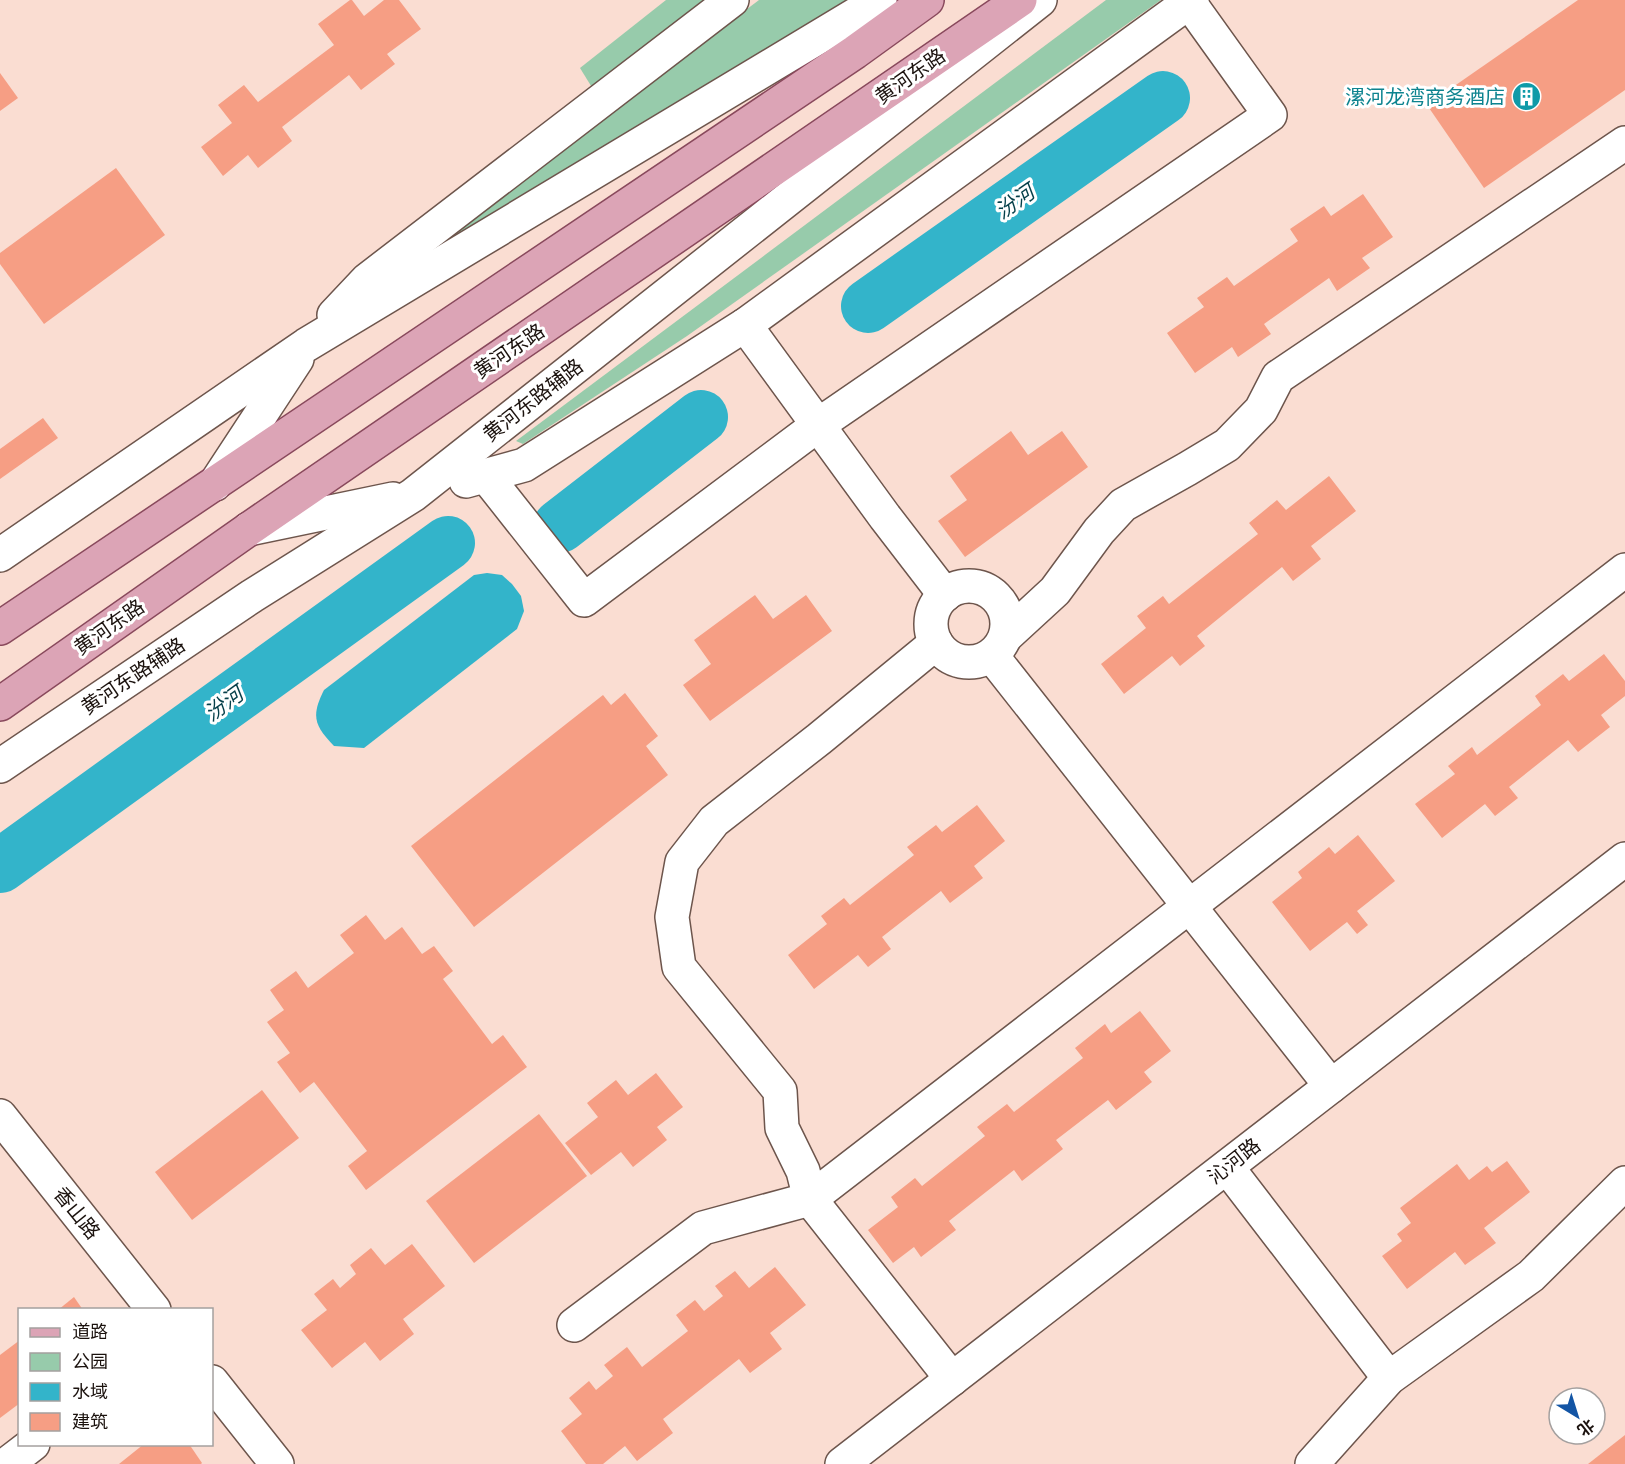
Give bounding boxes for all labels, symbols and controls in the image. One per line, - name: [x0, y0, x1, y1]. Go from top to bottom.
- street label: 黄河东路: [870, 43, 950, 109]
- building icon: 漯河龙湾商务酒店: [1510, 81, 1542, 113]
- place label: 漯河龙湾商务酒店: [1345, 85, 1505, 109]
- water label: 汾河: [990, 177, 1043, 225]
- street label: 黄河东路: [469, 319, 549, 383]
- street label: 黄河东路辅路: [478, 354, 588, 446]
- street label: 黄河东路: [69, 594, 149, 660]
- street label: 黄河东路辅路: [77, 632, 189, 720]
- water label: 汾河: [199, 679, 252, 727]
- street label: 沁河路: [1203, 1133, 1265, 1189]
- street label: 香山路: [49, 1182, 105, 1244]
- legend: [18, 1308, 213, 1446]
- text: 道路: [72, 1321, 108, 1343]
- text: 公园: [72, 1351, 108, 1373]
- text: 水域: [72, 1381, 108, 1403]
- north arrow: [1547, 1386, 1607, 1446]
- text: 建筑: [72, 1411, 108, 1433]
- text: 北: [1574, 1415, 1598, 1440]

